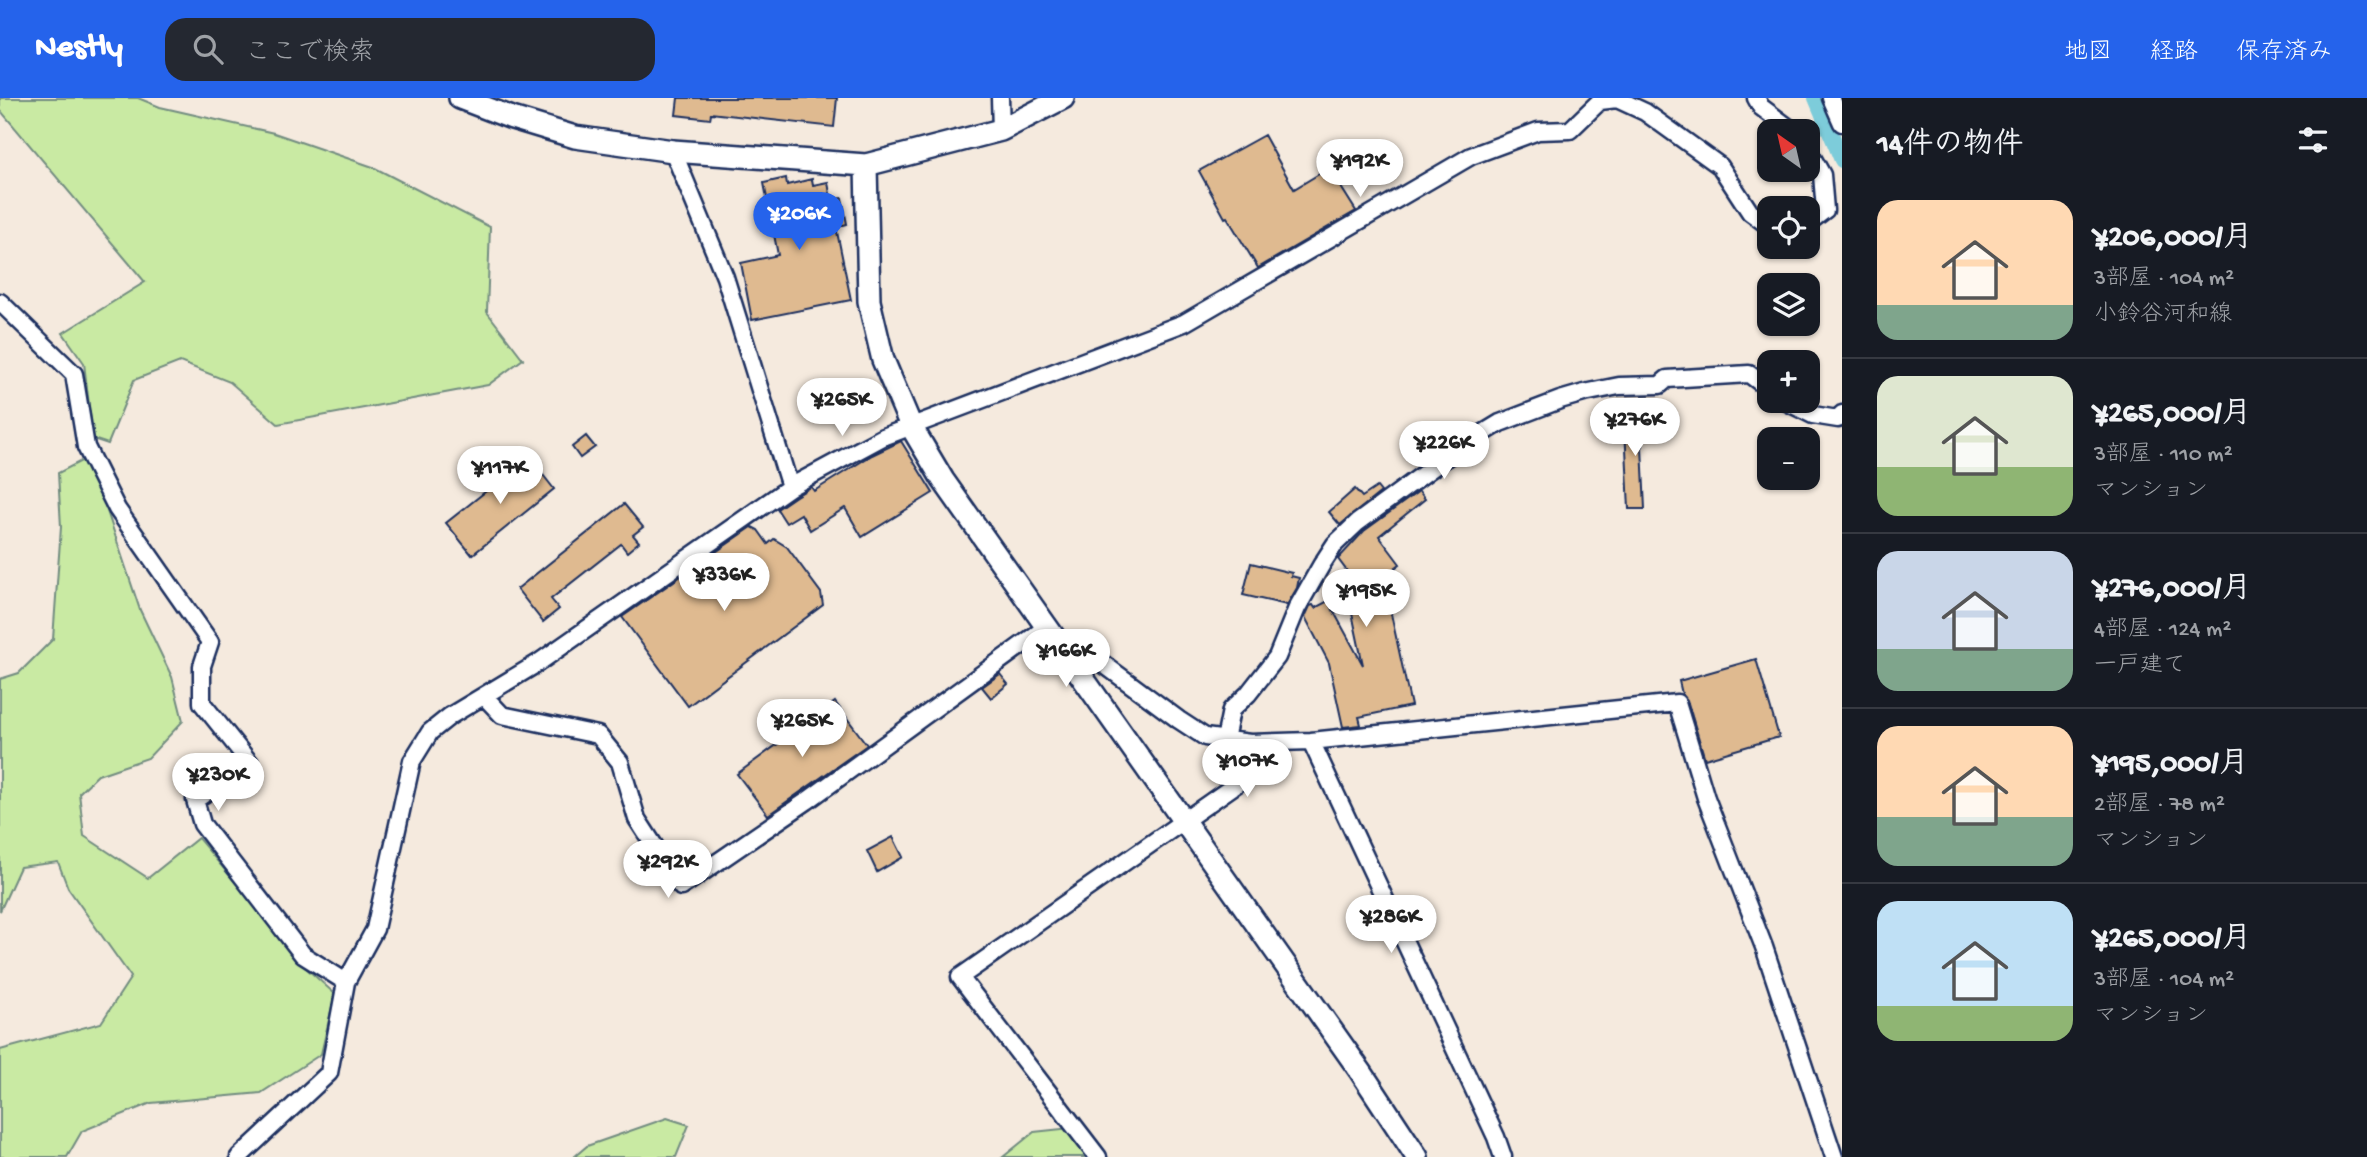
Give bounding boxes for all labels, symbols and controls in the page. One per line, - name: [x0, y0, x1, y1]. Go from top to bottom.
- search box: [165, 18, 655, 81]
- text: Nestly: [35, 30, 123, 68]
- icon: search: [189, 30, 227, 68]
- text: ここで検索: [245, 39, 375, 70]
- text: 地図: [2064, 39, 2112, 68]
- text: 経路: [2150, 39, 2198, 68]
- text: 保存済み: [2236, 39, 2332, 68]
- north arrow: [1757, 119, 1820, 182]
- map controls: [1757, 119, 1820, 490]
- icon: filters: [2294, 121, 2332, 159]
- text: 14件の物件: [1877, 129, 2023, 164]
- pin: ¥192K: [1311, 140, 1409, 199]
- text: ¥192K: [1332, 148, 1388, 175]
- pin: ¥206K: [750, 192, 848, 252]
- button: locate: [1757, 196, 1820, 259]
- text: ¥206K: [769, 201, 829, 228]
- text: ¥206,000/月: [2094, 222, 2253, 257]
- icon: home: [1933, 228, 2017, 312]
- text: 3部屋 · 104 m²: [2094, 266, 2234, 293]
- button: layers: [1757, 273, 1820, 336]
- text: 小鈴谷河和線: [2094, 302, 2232, 329]
- button: +: [1757, 350, 1820, 413]
- pin: ¥265K: [793, 378, 891, 438]
- text: ¥265K: [813, 387, 871, 414]
- pin: ¥276K: [1586, 398, 1684, 458]
- text: ¥265,000/月: [2094, 398, 2251, 433]
- icon: home: [1933, 404, 2017, 488]
- text: ¥276K: [1606, 407, 1664, 434]
- pin: ¥226K: [1395, 422, 1493, 481]
- button: −: [1757, 427, 1820, 490]
- text: ¥226K: [1415, 430, 1473, 457]
- text: 3部屋 · 110 m²: [2094, 442, 2233, 469]
- pin: ¥117K: [451, 446, 549, 506]
- text: ¥117K: [473, 455, 527, 482]
- text: マンション: [2094, 478, 2208, 505]
- pin: ¥336K: [675, 554, 773, 613]
- text: ¥336K: [695, 562, 753, 589]
- pin: ¥195K: [1317, 570, 1415, 629]
- text: ¥276,000/月: [2094, 573, 2251, 608]
- text: ¥195K: [1338, 578, 1394, 605]
- icon: home: [1933, 579, 2017, 663]
- text: 4部屋 · 124 m²: [2094, 617, 2231, 644]
- pin: ¥166K: [1017, 630, 1115, 689]
- text: ¥166K: [1038, 638, 1094, 665]
- text: 一戸建て: [2094, 653, 2186, 680]
- pin: ¥265K: [753, 700, 851, 759]
- text: ¥265K: [773, 708, 831, 735]
- pin: ¥107K: [1198, 740, 1296, 799]
- text: ¥107K: [1218, 748, 1276, 775]
- text: ¥195,000/月: [2094, 748, 2249, 783]
- pin: ¥230K: [169, 754, 267, 813]
- icon: home: [1933, 754, 2017, 838]
- text: ¥230K: [188, 762, 248, 789]
- text: 2部屋 · 78 m²: [2094, 792, 2225, 819]
- text: マンション: [2094, 828, 2208, 855]
- pin: ¥292K: [619, 840, 717, 900]
- text: ¥292K: [639, 849, 697, 876]
- pin: ¥286K: [1342, 896, 1440, 955]
- text: ¥286K: [1362, 904, 1420, 931]
- text: ¥265,000/月: [2094, 923, 2251, 958]
- icon: home: [1933, 929, 2017, 1013]
- text: 3部屋 · 104 m²: [2094, 967, 2234, 994]
- text: マンション: [2094, 1003, 2208, 1030]

